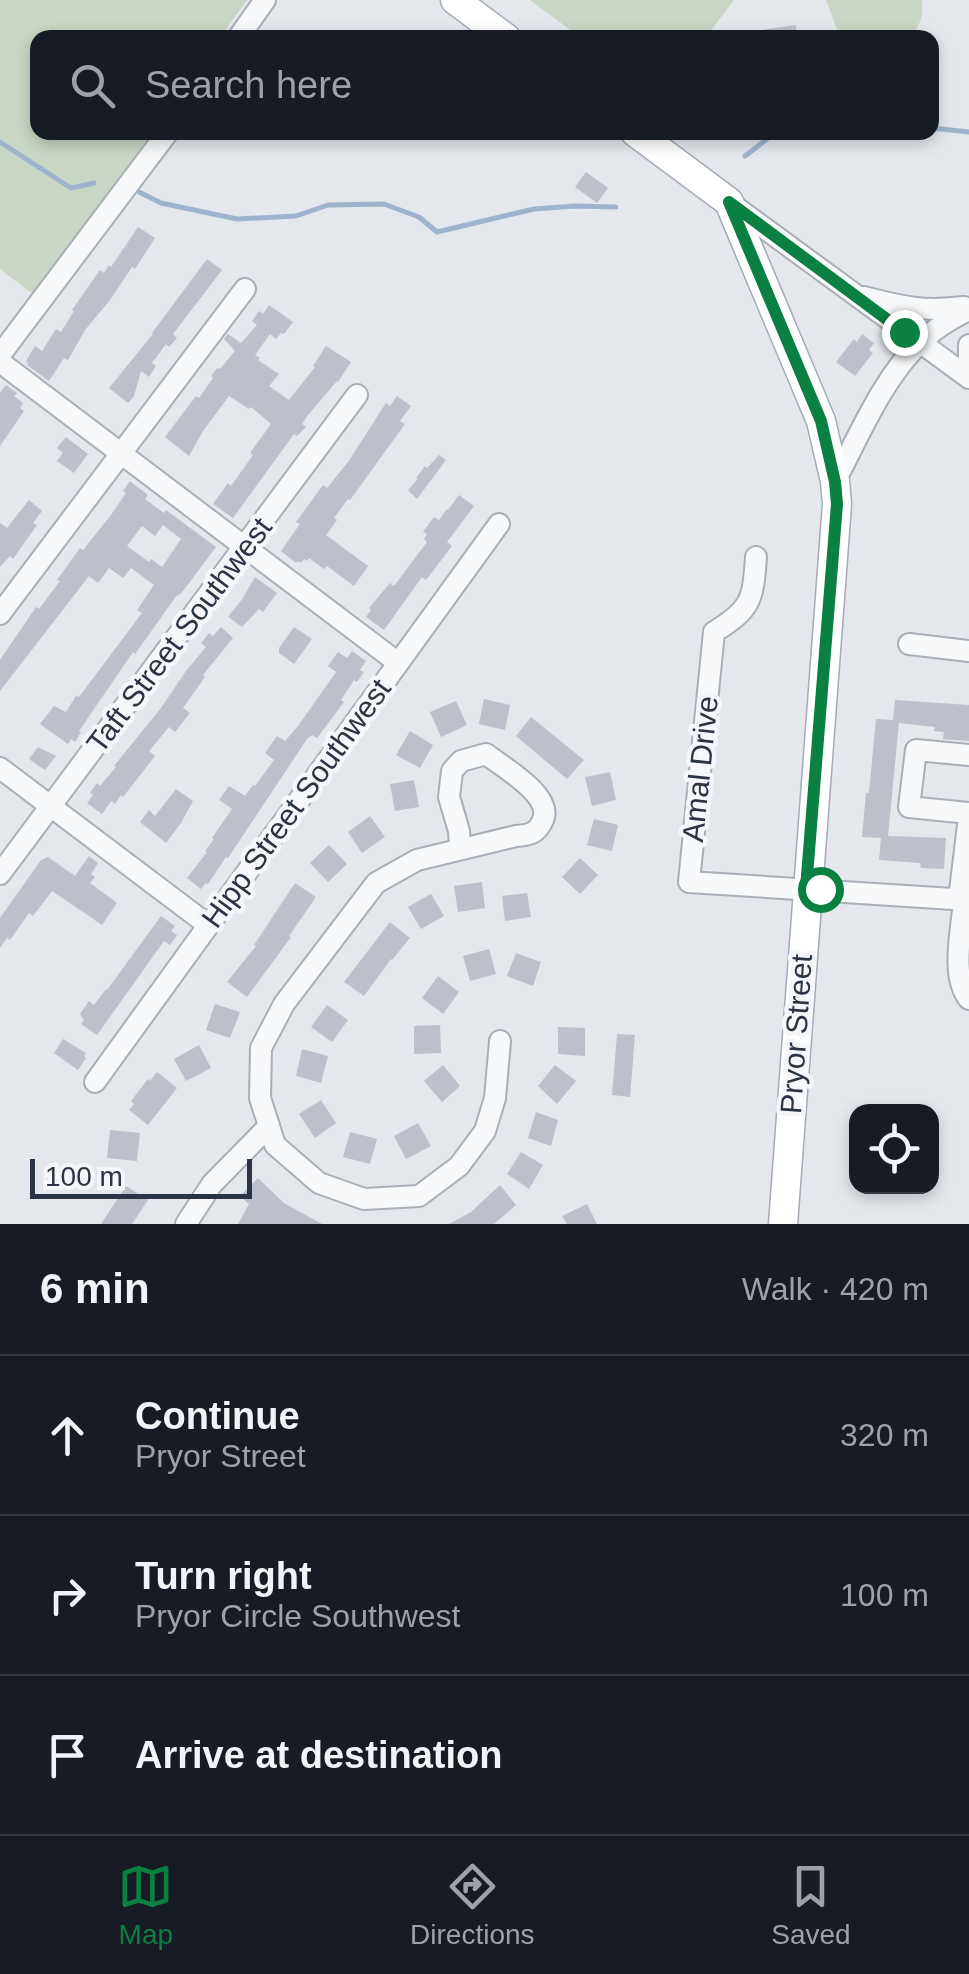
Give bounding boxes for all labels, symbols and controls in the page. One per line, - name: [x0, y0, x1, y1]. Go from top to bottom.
- search box: [30, 30, 939, 140]
- icon: search: [65, 58, 120, 113]
- text: Search here: [145, 64, 352, 106]
- route end: [882, 310, 928, 356]
- street label: Taft Street Southwest: [80, 511, 278, 759]
- street label: Hipp Street Southwest: [195, 672, 397, 933]
- street label: Amal Drive: [676, 694, 724, 844]
- route start: [798, 867, 844, 913]
- street label: Pryor Street: [774, 952, 818, 1115]
- map controls: [849, 1104, 939, 1194]
- button: locate: [849, 1104, 939, 1194]
- scale bar: [30, 1154, 252, 1198]
- text: 100 m: [45, 1161, 123, 1192]
- text: 6 min: [40, 1265, 150, 1312]
- text: Walk · 420 m: [742, 1271, 929, 1307]
- text: Continue: [135, 1395, 300, 1437]
- icon: ahead: [40, 1408, 95, 1463]
- text: 320 m: [840, 1417, 929, 1453]
- text: Pryor Street: [135, 1438, 306, 1474]
- text: Turn right: [135, 1555, 312, 1597]
- icon: right: [40, 1568, 95, 1623]
- text: 100 m: [840, 1577, 929, 1613]
- text: Pryor Circle Southwest: [135, 1598, 460, 1634]
- icon: arrive: [40, 1728, 95, 1783]
- text: Arrive at destination: [135, 1734, 502, 1776]
- tab: Map: [118, 1859, 173, 1951]
- tab: Directions: [410, 1859, 535, 1951]
- tab: Saved: [771, 1859, 851, 1951]

